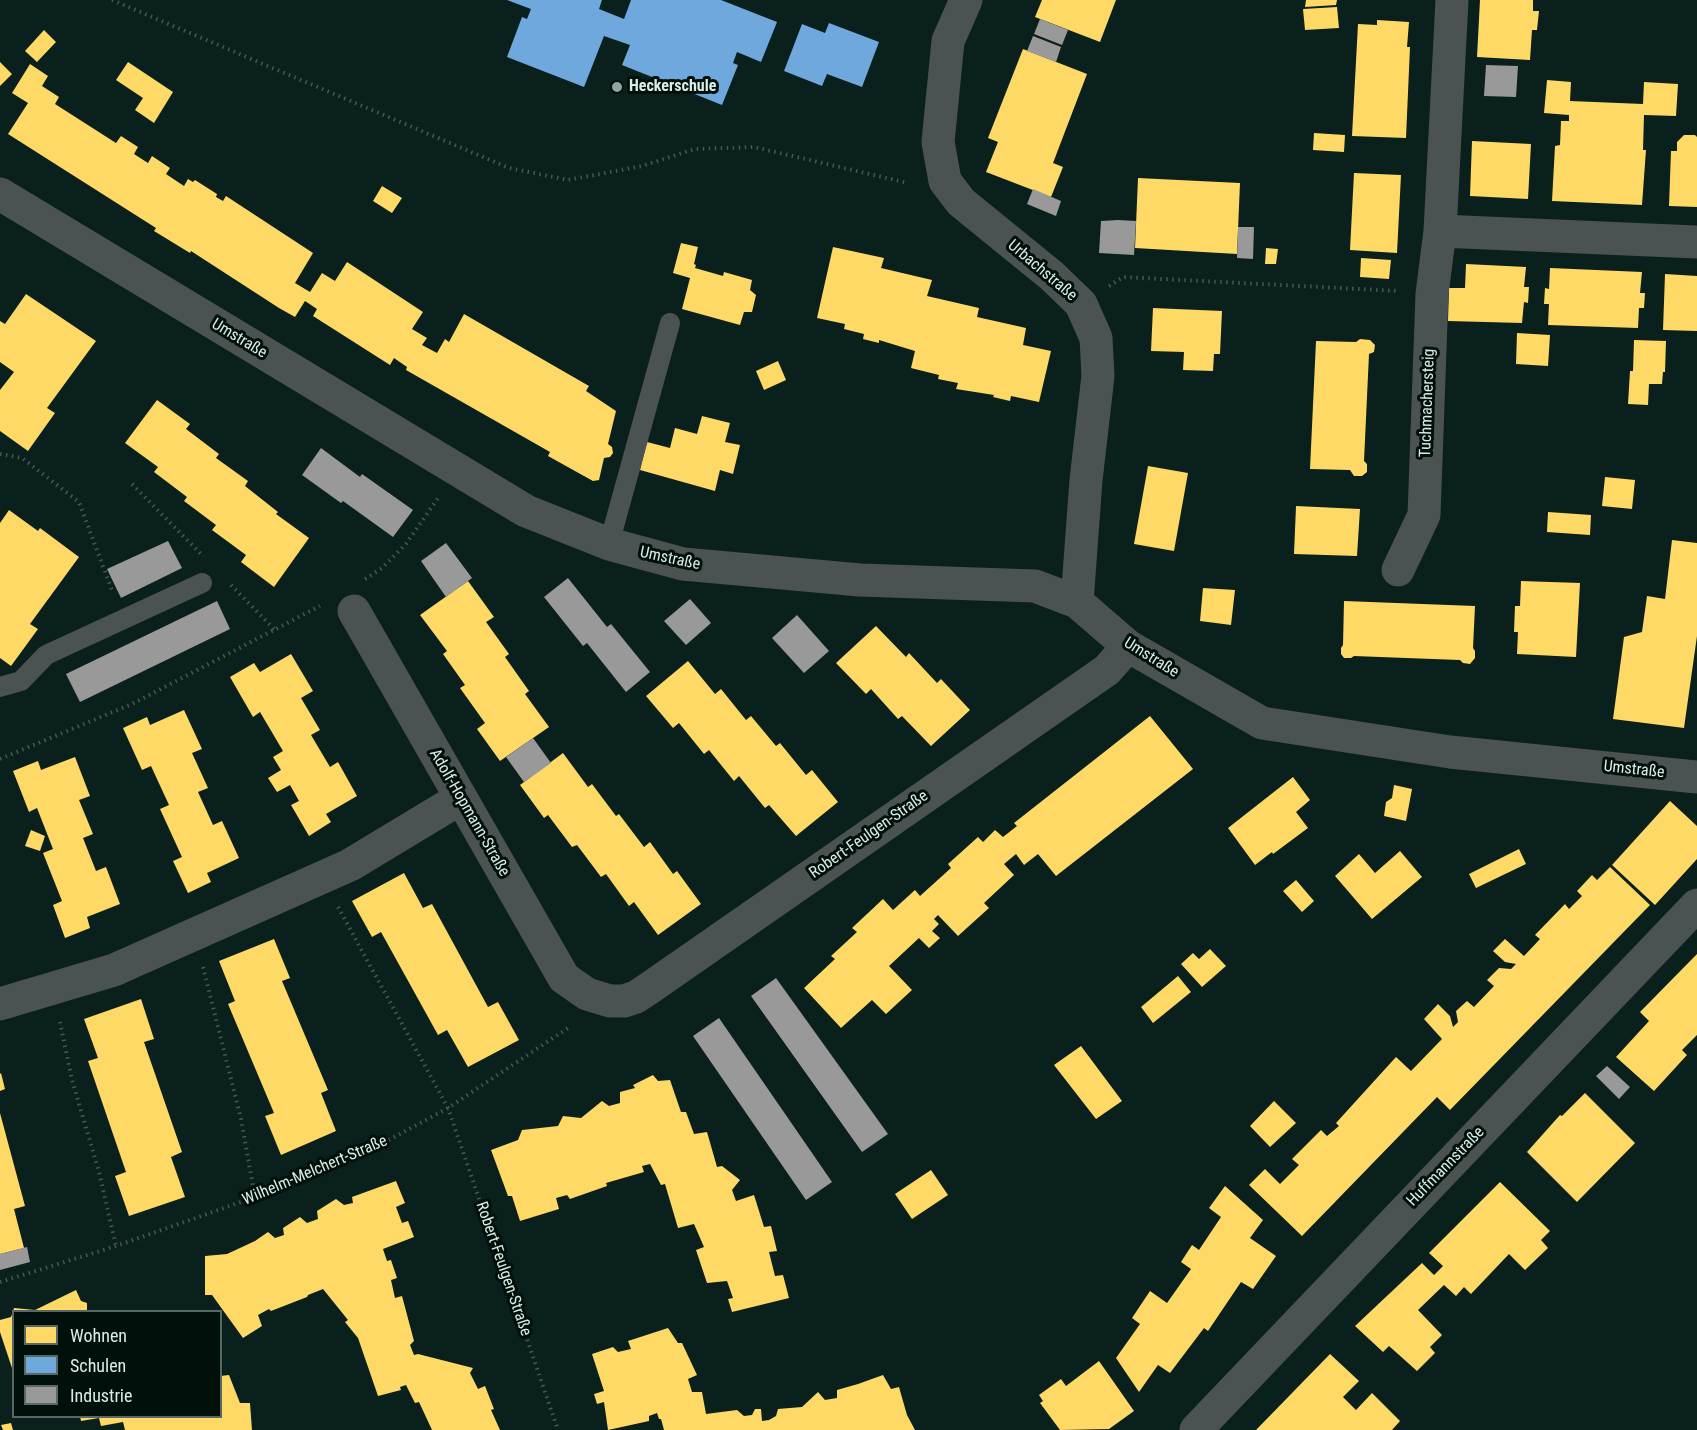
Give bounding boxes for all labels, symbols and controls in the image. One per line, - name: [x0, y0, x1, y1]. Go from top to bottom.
- place label: Heckerschule: [629, 77, 716, 97]
- marker: Heckerschule: [610, 80, 624, 94]
- street label: Urbachstraße: [1003, 236, 1081, 306]
- street label: Umstraße: [208, 315, 270, 363]
- street label: Tuchmachersteig: [1417, 348, 1439, 458]
- street label: Umstraße: [638, 543, 702, 575]
- street label: Umstraße: [1120, 634, 1182, 682]
- street label: Adolf-Hopmann-Straße: [425, 746, 513, 880]
- street label: Umstraße: [1603, 757, 1665, 783]
- street label: Robert-Feulgen-Straße: [806, 787, 932, 883]
- street label: Huffmannstraße: [1403, 1123, 1489, 1211]
- street label: Wilhelm-Melchert-Straße: [240, 1132, 390, 1210]
- street label: Robert-Feulgen-Straße: [471, 1199, 535, 1339]
- legend: [12, 1310, 222, 1418]
- text: Wohnen: [70, 1325, 127, 1346]
- text: Schulen: [70, 1355, 126, 1376]
- text: Industrie: [70, 1385, 132, 1406]

